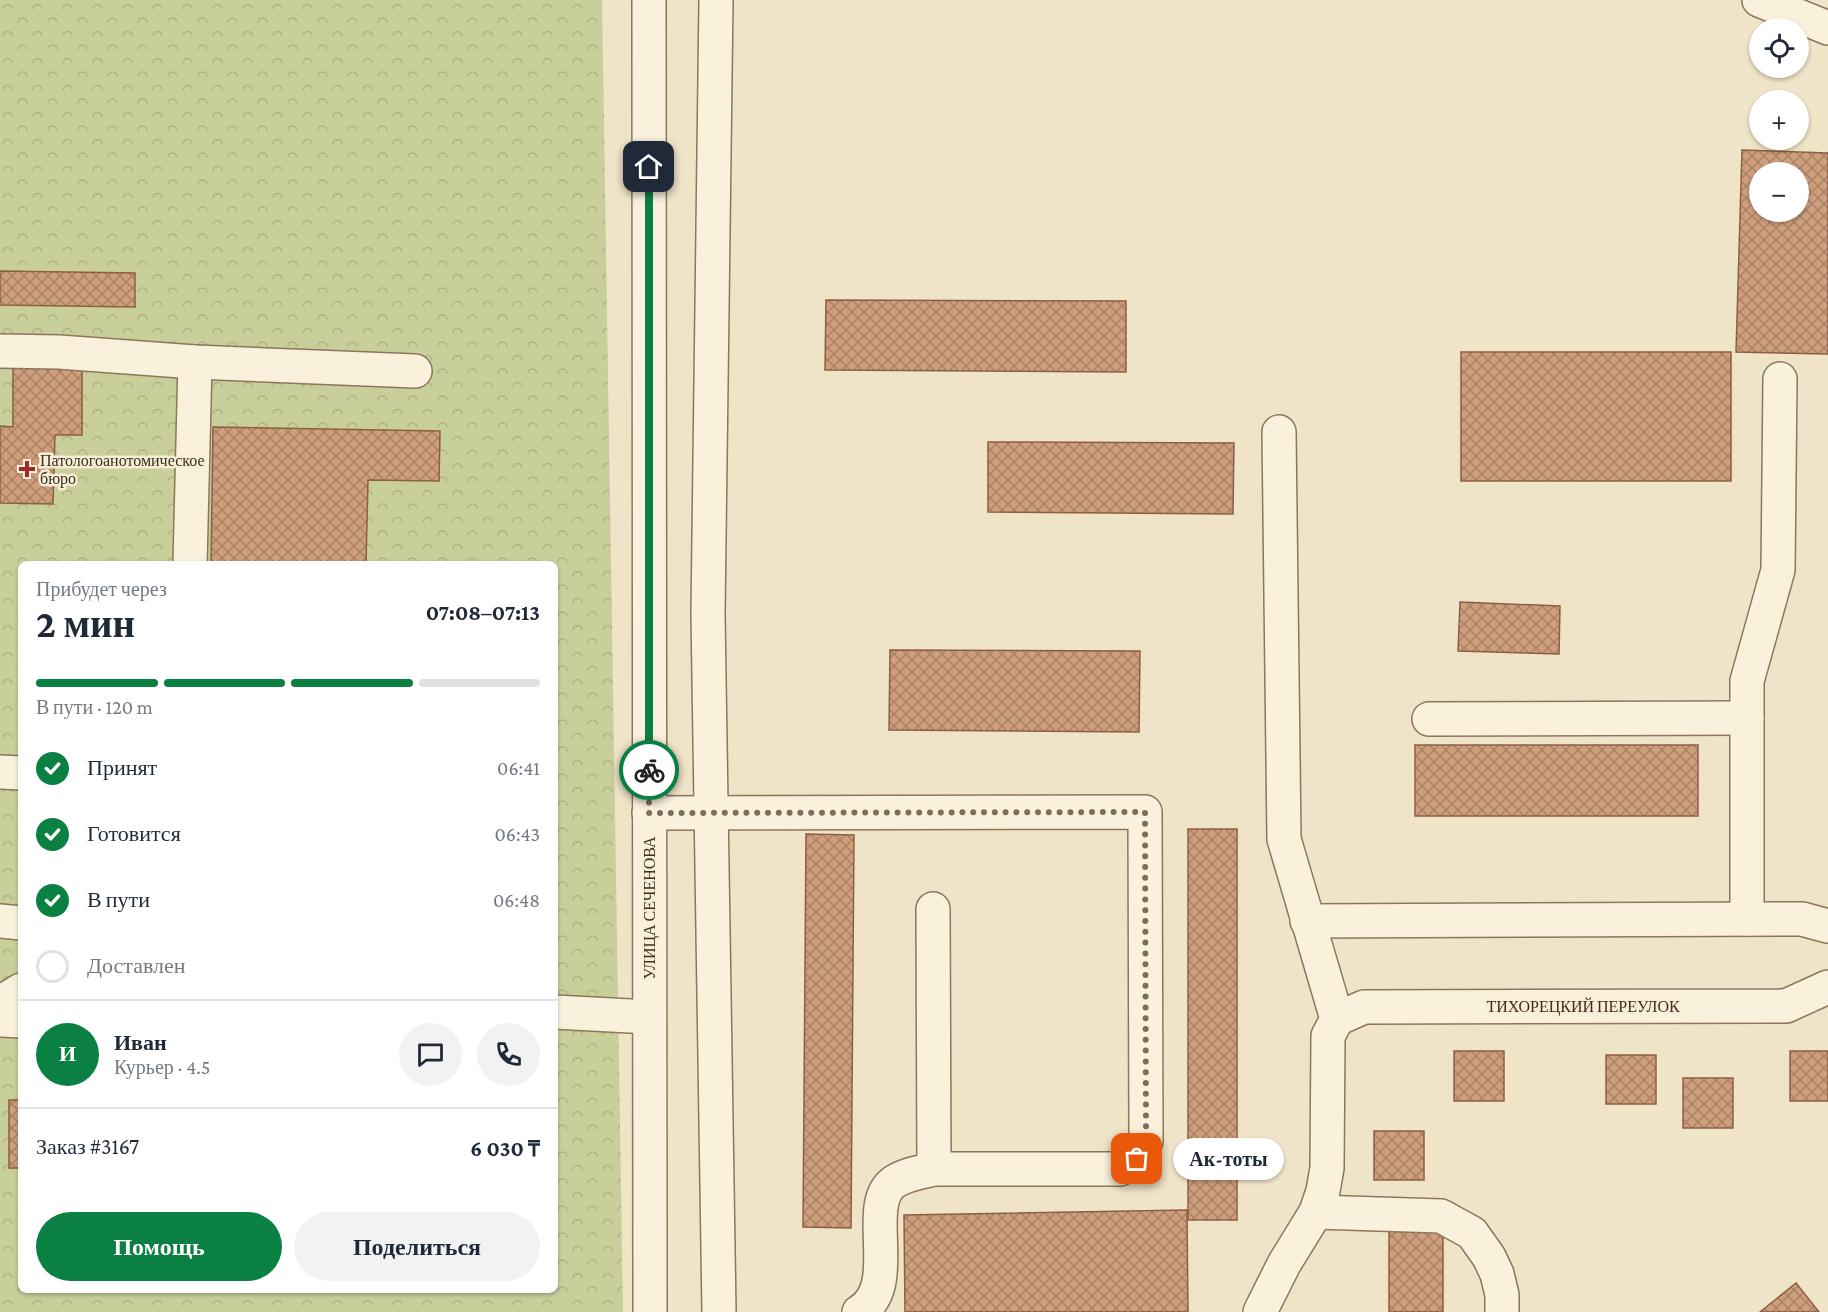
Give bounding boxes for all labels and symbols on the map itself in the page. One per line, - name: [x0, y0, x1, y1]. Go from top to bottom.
- pin: [623, 141, 674, 192]
- place label: Патологоанотомическое бюро: [40, 452, 204, 488]
- marker: Патологоанотомическое бюро: [18, 460, 36, 478]
- courier: [619, 740, 679, 800]
- street label: УЛИЦА СЕЧЕНОВА: [641, 836, 659, 979]
- street label: ТИХОРЕЦКИЙ ПЕРЕУЛОК: [1486, 997, 1680, 1016]
- pin: [1111, 1133, 1162, 1184]
- callout: Ак-тоты: [1173, 1138, 1284, 1180]

